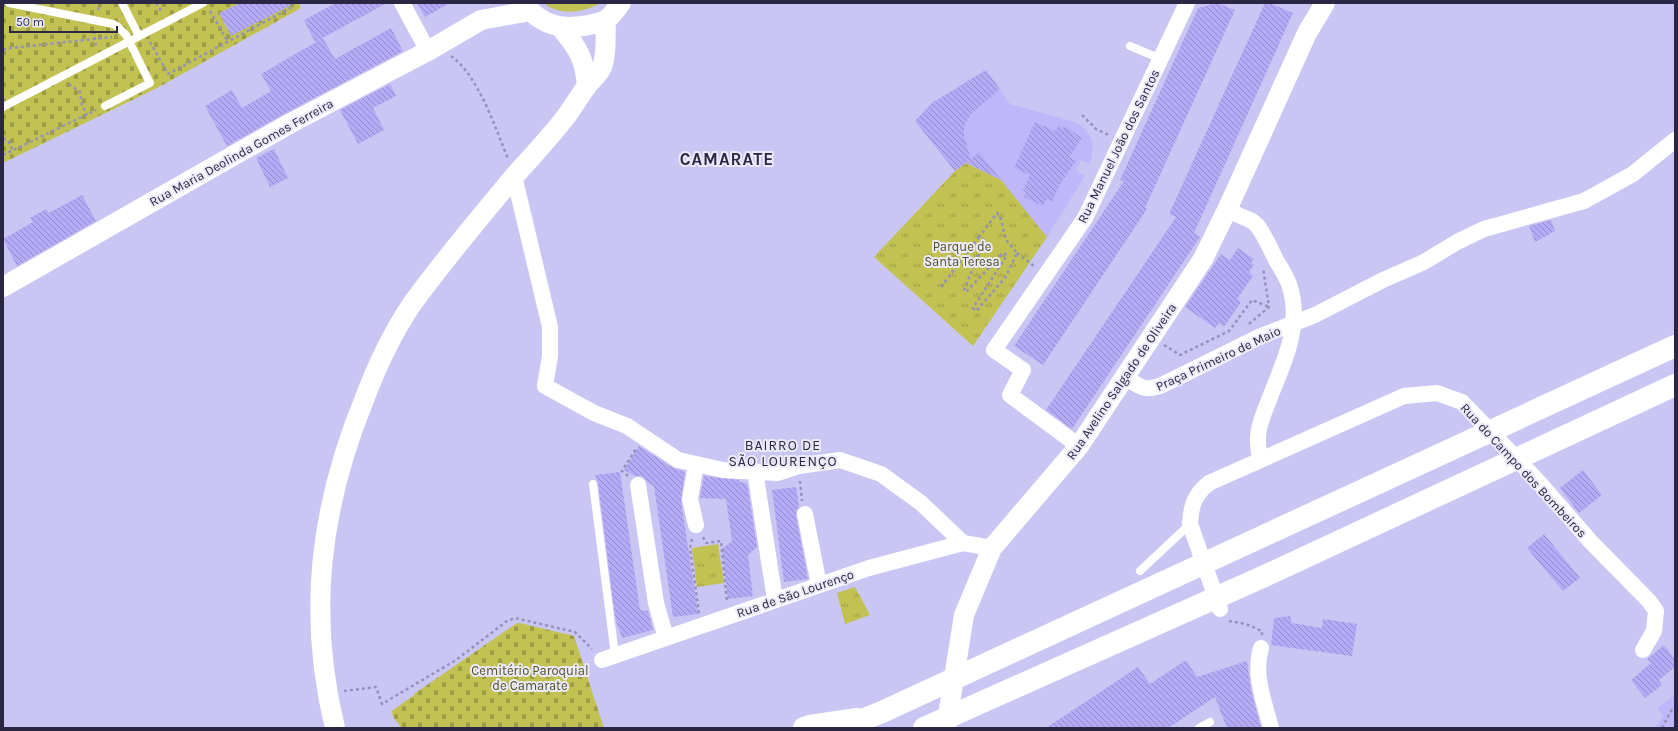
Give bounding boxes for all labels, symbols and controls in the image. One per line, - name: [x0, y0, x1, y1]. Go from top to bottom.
- scale bar: [10, 8, 117, 34]
- text: 50 m: [16, 15, 44, 29]
- street label: Rua Manuel João dos Santos: [1075, 67, 1162, 226]
- street label: Rua Maria Deolinda Gomes Ferreira: [147, 95, 336, 209]
- district label: CAMARATE: [680, 149, 774, 169]
- park label: Parque de Santa Teresa: [924, 239, 1000, 269]
- street label: Rua Avelino Salgado de Oliveira: [1063, 300, 1179, 462]
- street label: Praça Primeiro de Maio: [1153, 323, 1283, 394]
- street label: Rua do Campo dos Bombeiros: [1457, 400, 1590, 541]
- district label: BAIRRO DE SÃO LOURENÇO: [728, 437, 838, 470]
- street label: Rua de São Lourenço: [735, 566, 856, 621]
- park label: Cemitério Paroquial de Camarate: [471, 663, 589, 693]

